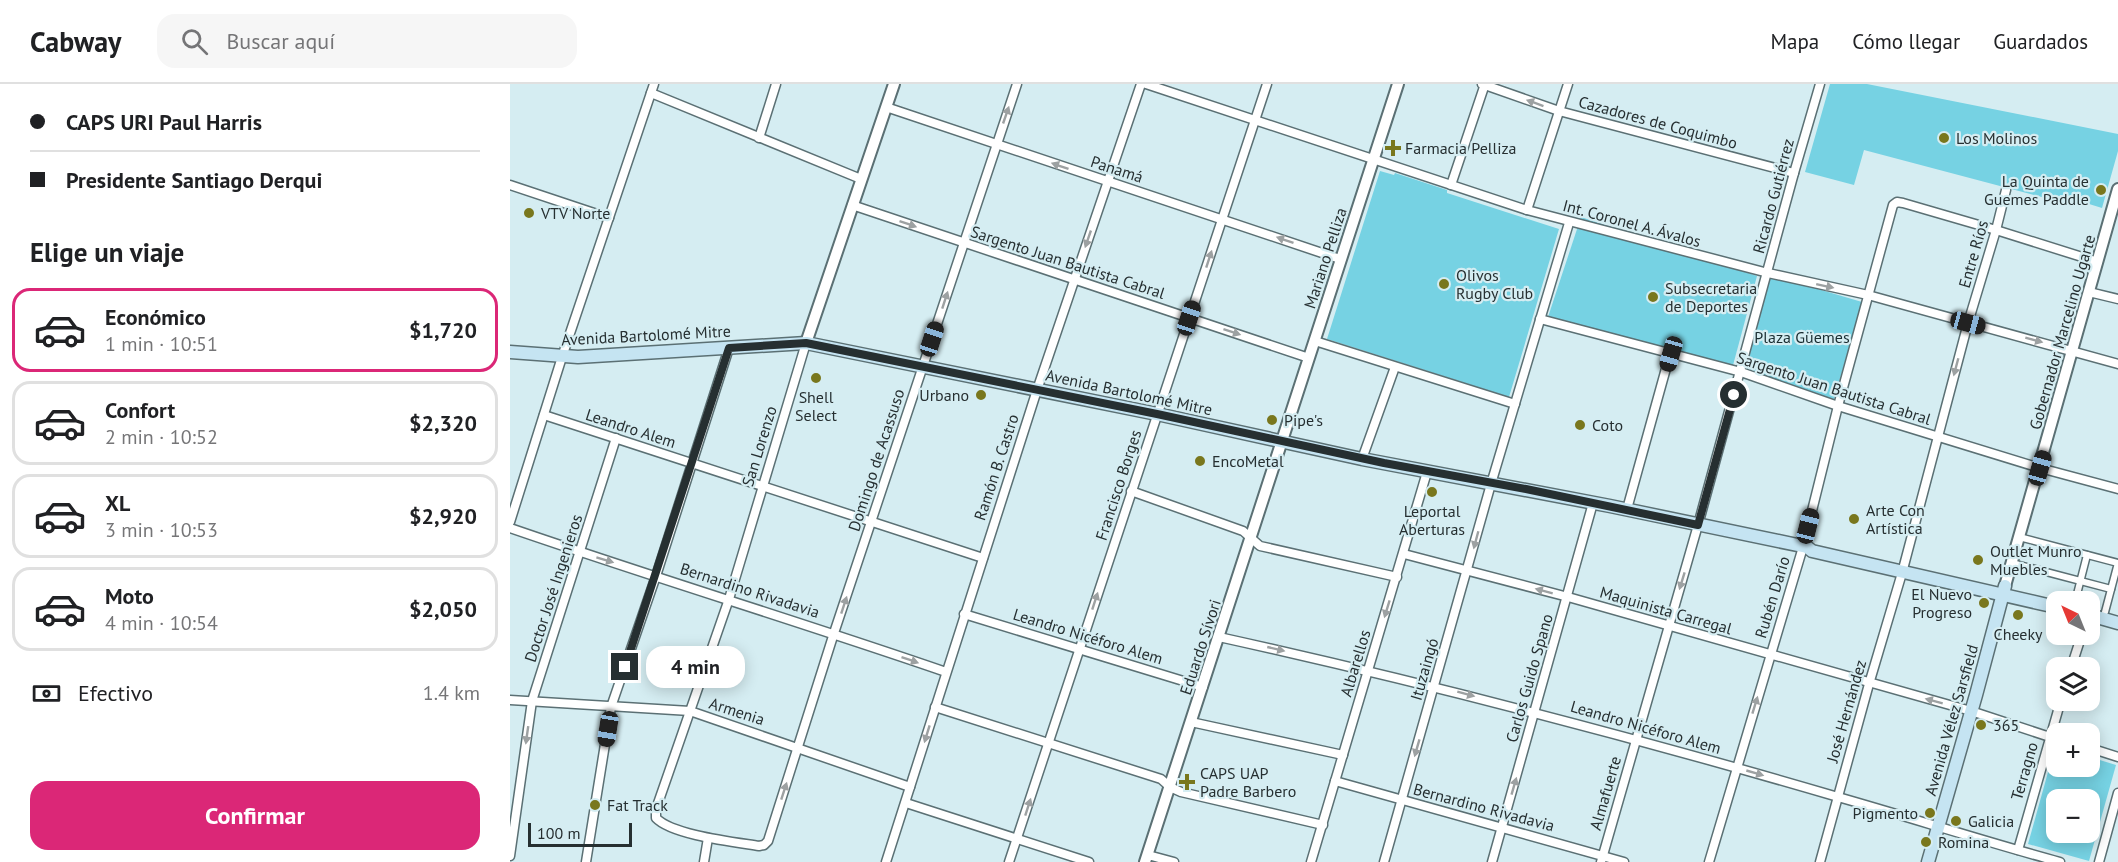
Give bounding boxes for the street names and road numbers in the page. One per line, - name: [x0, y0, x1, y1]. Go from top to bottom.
- street label: Cazadores de Coquimbo: [1576, 91, 1740, 153]
- street label: Ricardo Gutiérrez: [1748, 136, 1798, 256]
- street label: Panamá: [1088, 151, 1146, 187]
- street label: Int. Coronel A. Ávalos: [1561, 195, 1704, 251]
- street label: Mariano Pelliza: [1299, 205, 1351, 311]
- street label: Entre Ríos: [1954, 218, 1992, 290]
- street label: Sargento Juan Bautista Cabral: [968, 221, 1168, 303]
- street label: Gobernador Marcelino Ugarte: [2025, 232, 2099, 432]
- street label: Avenida Bartolomé Mitre: [561, 321, 731, 349]
- street label: Sargento Juan Bautista Cabral: [1734, 347, 1934, 429]
- street label: Avenida Bartolomé Mitre: [1044, 365, 1214, 419]
- street label: Domingo de Acassuso: [844, 386, 908, 534]
- street label: San Lorenzo: [737, 403, 781, 489]
- street label: Leandro Alem: [583, 404, 679, 452]
- street label: Ramón B. Castro: [969, 411, 1023, 523]
- street label: Francisco Borges: [1091, 427, 1145, 543]
- street label: Doctor José Ingenieros: [520, 511, 586, 664]
- street label: Rubén Darío: [1750, 554, 1794, 640]
- street label: Bernardino Rivadavia: [678, 558, 822, 622]
- street label: Maquinista Carregal: [1598, 582, 1735, 638]
- street label: Eduardo Sívori: [1175, 597, 1225, 697]
- street label: Leandro Nicéforo Alem: [1011, 604, 1165, 668]
- street label: Carlos Guido Spano: [1501, 611, 1557, 745]
- street label: Albarellos: [1335, 627, 1375, 699]
- street label: Ituzaingó: [1406, 635, 1442, 703]
- street label: Avenida Vélez Sarsfield: [1920, 642, 1982, 798]
- street label: José Hernández: [1822, 657, 1870, 766]
- street label: Armenia: [707, 693, 767, 729]
- street label: Leandro Nicéforo Alem: [1568, 696, 1724, 758]
- street label: Terragno: [2006, 740, 2042, 802]
- street label: Almafuerte: [1585, 754, 1625, 832]
- street label: Bernardino Rivadavia: [1411, 779, 1557, 835]

